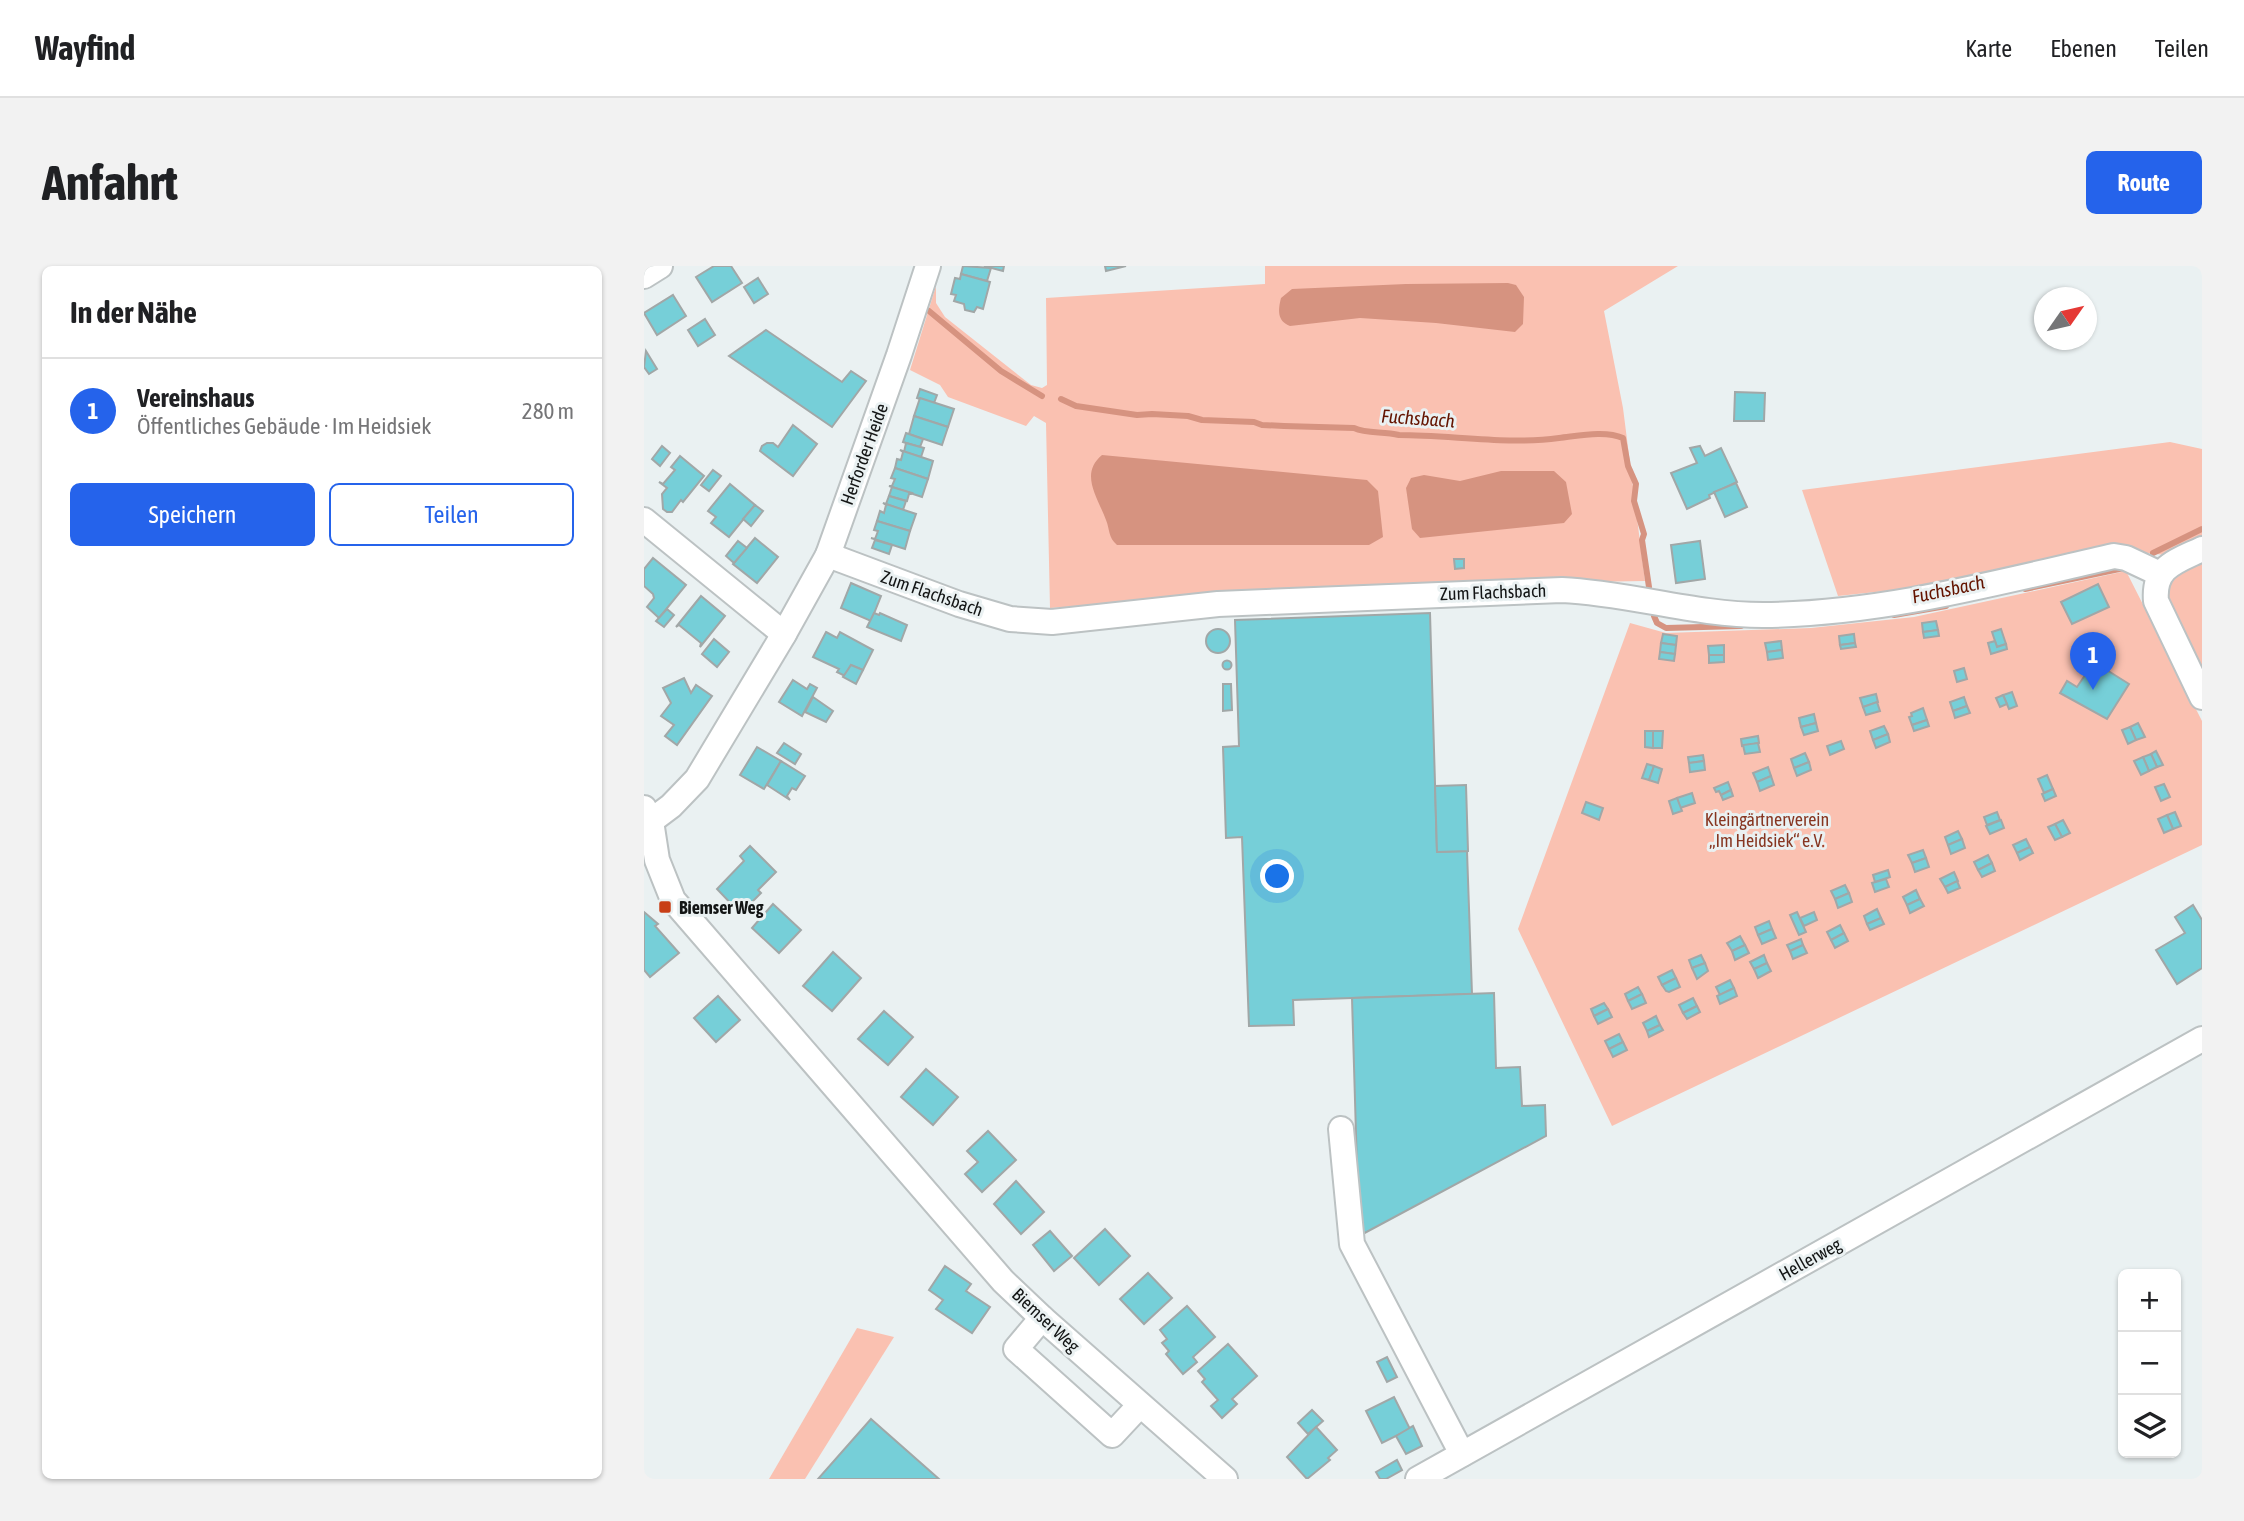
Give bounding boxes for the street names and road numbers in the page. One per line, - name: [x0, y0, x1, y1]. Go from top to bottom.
- street label: Herforder Heide: [836, 400, 892, 508]
- street label: Zum Flachsbach: [878, 566, 986, 620]
- street label: Zum Flachsbach: [1439, 580, 1547, 604]
- street label: Hellerweg: [1775, 1233, 1845, 1285]
- street label: Biemser Weg: [1008, 1283, 1084, 1357]

